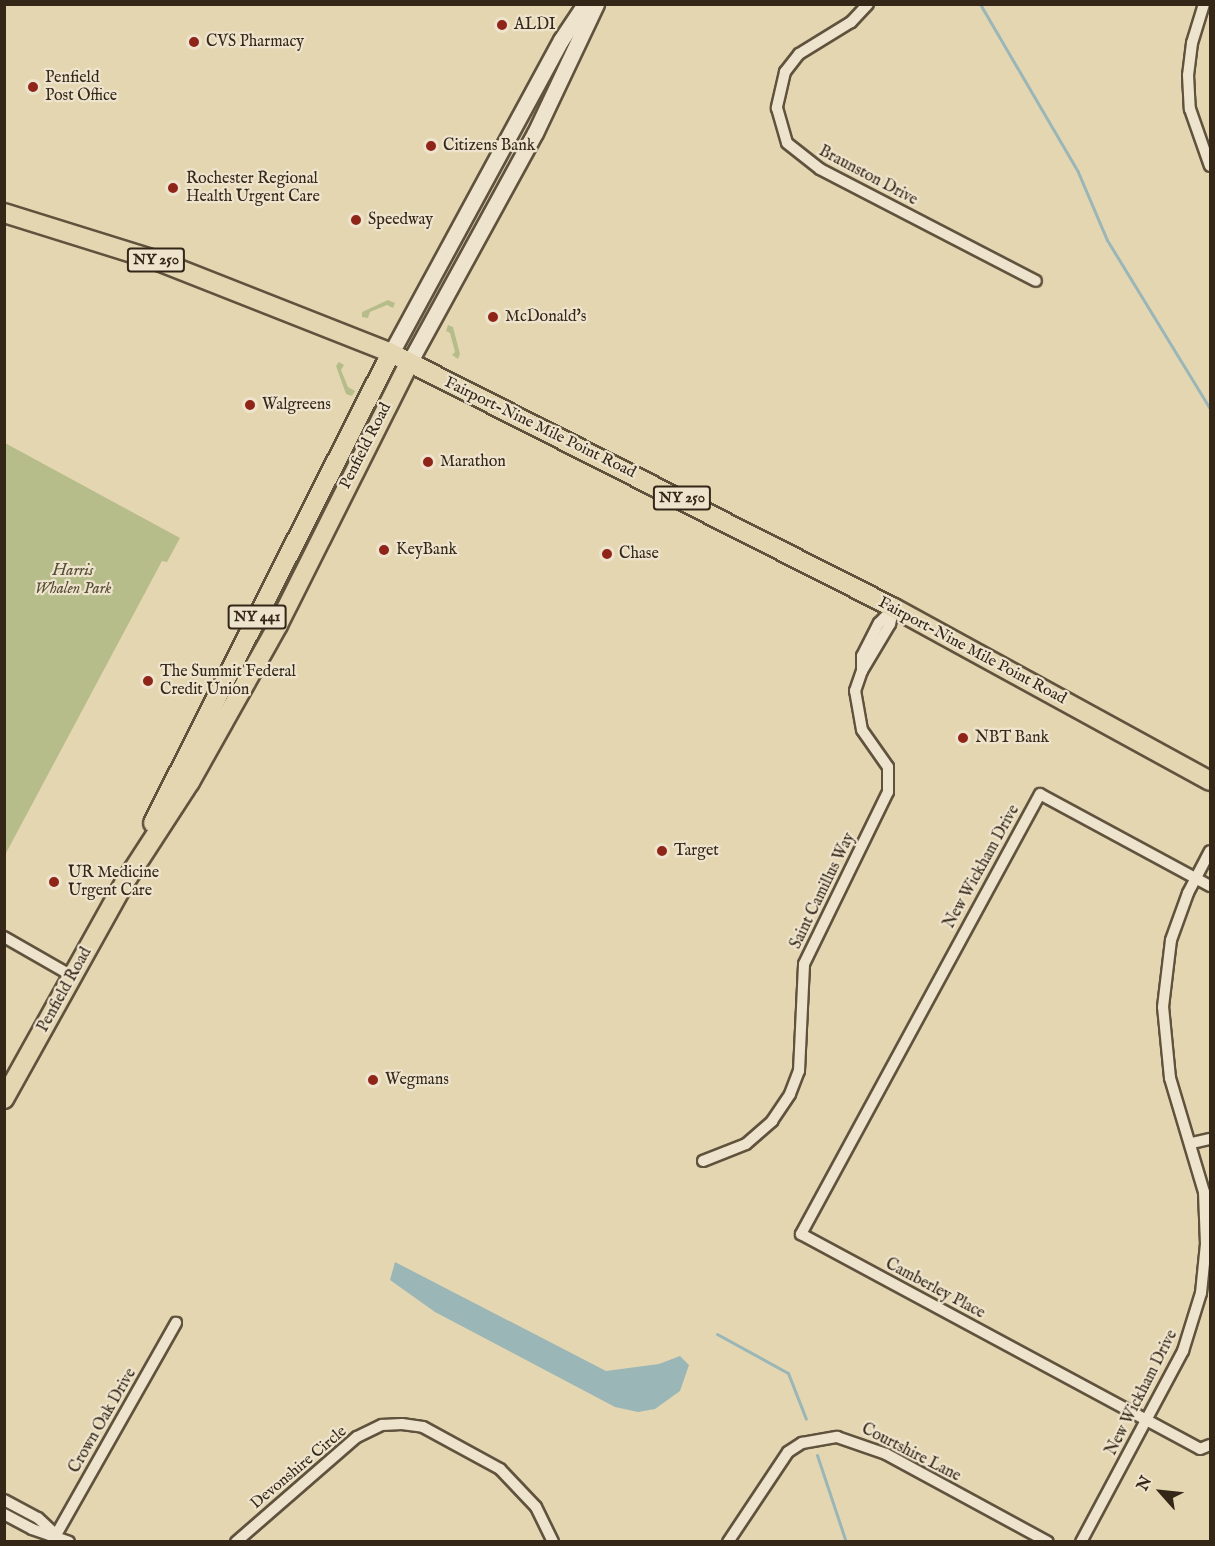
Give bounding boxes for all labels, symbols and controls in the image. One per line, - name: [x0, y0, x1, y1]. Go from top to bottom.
- place label: ALDI: [514, 15, 556, 35]
- marker: ALDI: [495, 18, 509, 32]
- place label: CVS Pharmacy: [206, 32, 304, 52]
- marker: CVS Pharmacy: [187, 35, 201, 49]
- place label: Penfield Post Office: [45, 68, 117, 106]
- marker: Penfield Post Office: [26, 80, 40, 94]
- place label: Citizens Bank: [443, 136, 535, 156]
- marker: Citizens Bank: [424, 139, 438, 153]
- street label: Braunston Drive: [815, 142, 921, 210]
- place label: Rochester Regional Health Urgent Care: [186, 169, 320, 207]
- marker: Rochester Regional Health Urgent Care: [164, 179, 182, 197]
- place label: Speedway: [368, 210, 433, 230]
- marker: Speedway: [349, 213, 363, 227]
- road number: NY 250: [126, 248, 186, 272]
- place label: McDonald's: [505, 307, 586, 327]
- marker: McDonald's: [486, 310, 500, 324]
- street label: Fairport-Nine Mile Point Road: [441, 373, 639, 483]
- place label: Walgreens: [262, 395, 331, 415]
- marker: Walgreens: [243, 398, 257, 412]
- street label: Penfield Road: [336, 400, 396, 492]
- place label: Marathon: [440, 452, 506, 472]
- marker: Marathon: [421, 455, 435, 469]
- road number: NY 250: [652, 486, 712, 510]
- place label: KeyBank: [396, 540, 457, 560]
- marker: KeyBank: [377, 543, 391, 557]
- place label: Chase: [619, 544, 659, 564]
- marker: Chase: [600, 547, 614, 561]
- park label: Harris Whalen Park: [35, 561, 111, 599]
- street label: Fairport-Nine Mile Point Road: [875, 593, 1069, 709]
- road number: NY 441: [227, 605, 287, 629]
- place label: The Summit Federal Credit Union: [160, 662, 296, 700]
- marker: The Summit Federal Credit Union: [141, 674, 155, 688]
- place label: NBT Bank: [975, 728, 1049, 748]
- marker: NBT Bank: [956, 731, 970, 745]
- street label: New Wickham Drive: [940, 802, 1024, 932]
- street label: Saint Camillus Way: [787, 830, 859, 952]
- place label: Target: [674, 841, 719, 861]
- marker: Target: [655, 844, 669, 858]
- place label: UR Medicine Urgent Care: [68, 863, 159, 901]
- marker: UR Medicine Urgent Care: [45, 873, 63, 891]
- street label: Penfield Road: [34, 944, 96, 1036]
- place label: Wegmans: [385, 1070, 449, 1090]
- marker: Wegmans: [366, 1073, 380, 1087]
- street label: Camberley Place: [882, 1255, 988, 1323]
- street label: New Wickham Drive: [1102, 1327, 1182, 1459]
- street label: Crown Oak Drive: [65, 1365, 141, 1477]
- street label: Courtshire Lane: [858, 1420, 964, 1486]
- street label: Devonshire Circle: [247, 1422, 351, 1514]
- north arrow: [1131, 1462, 1191, 1522]
- text: N: [1133, 1473, 1157, 1495]

